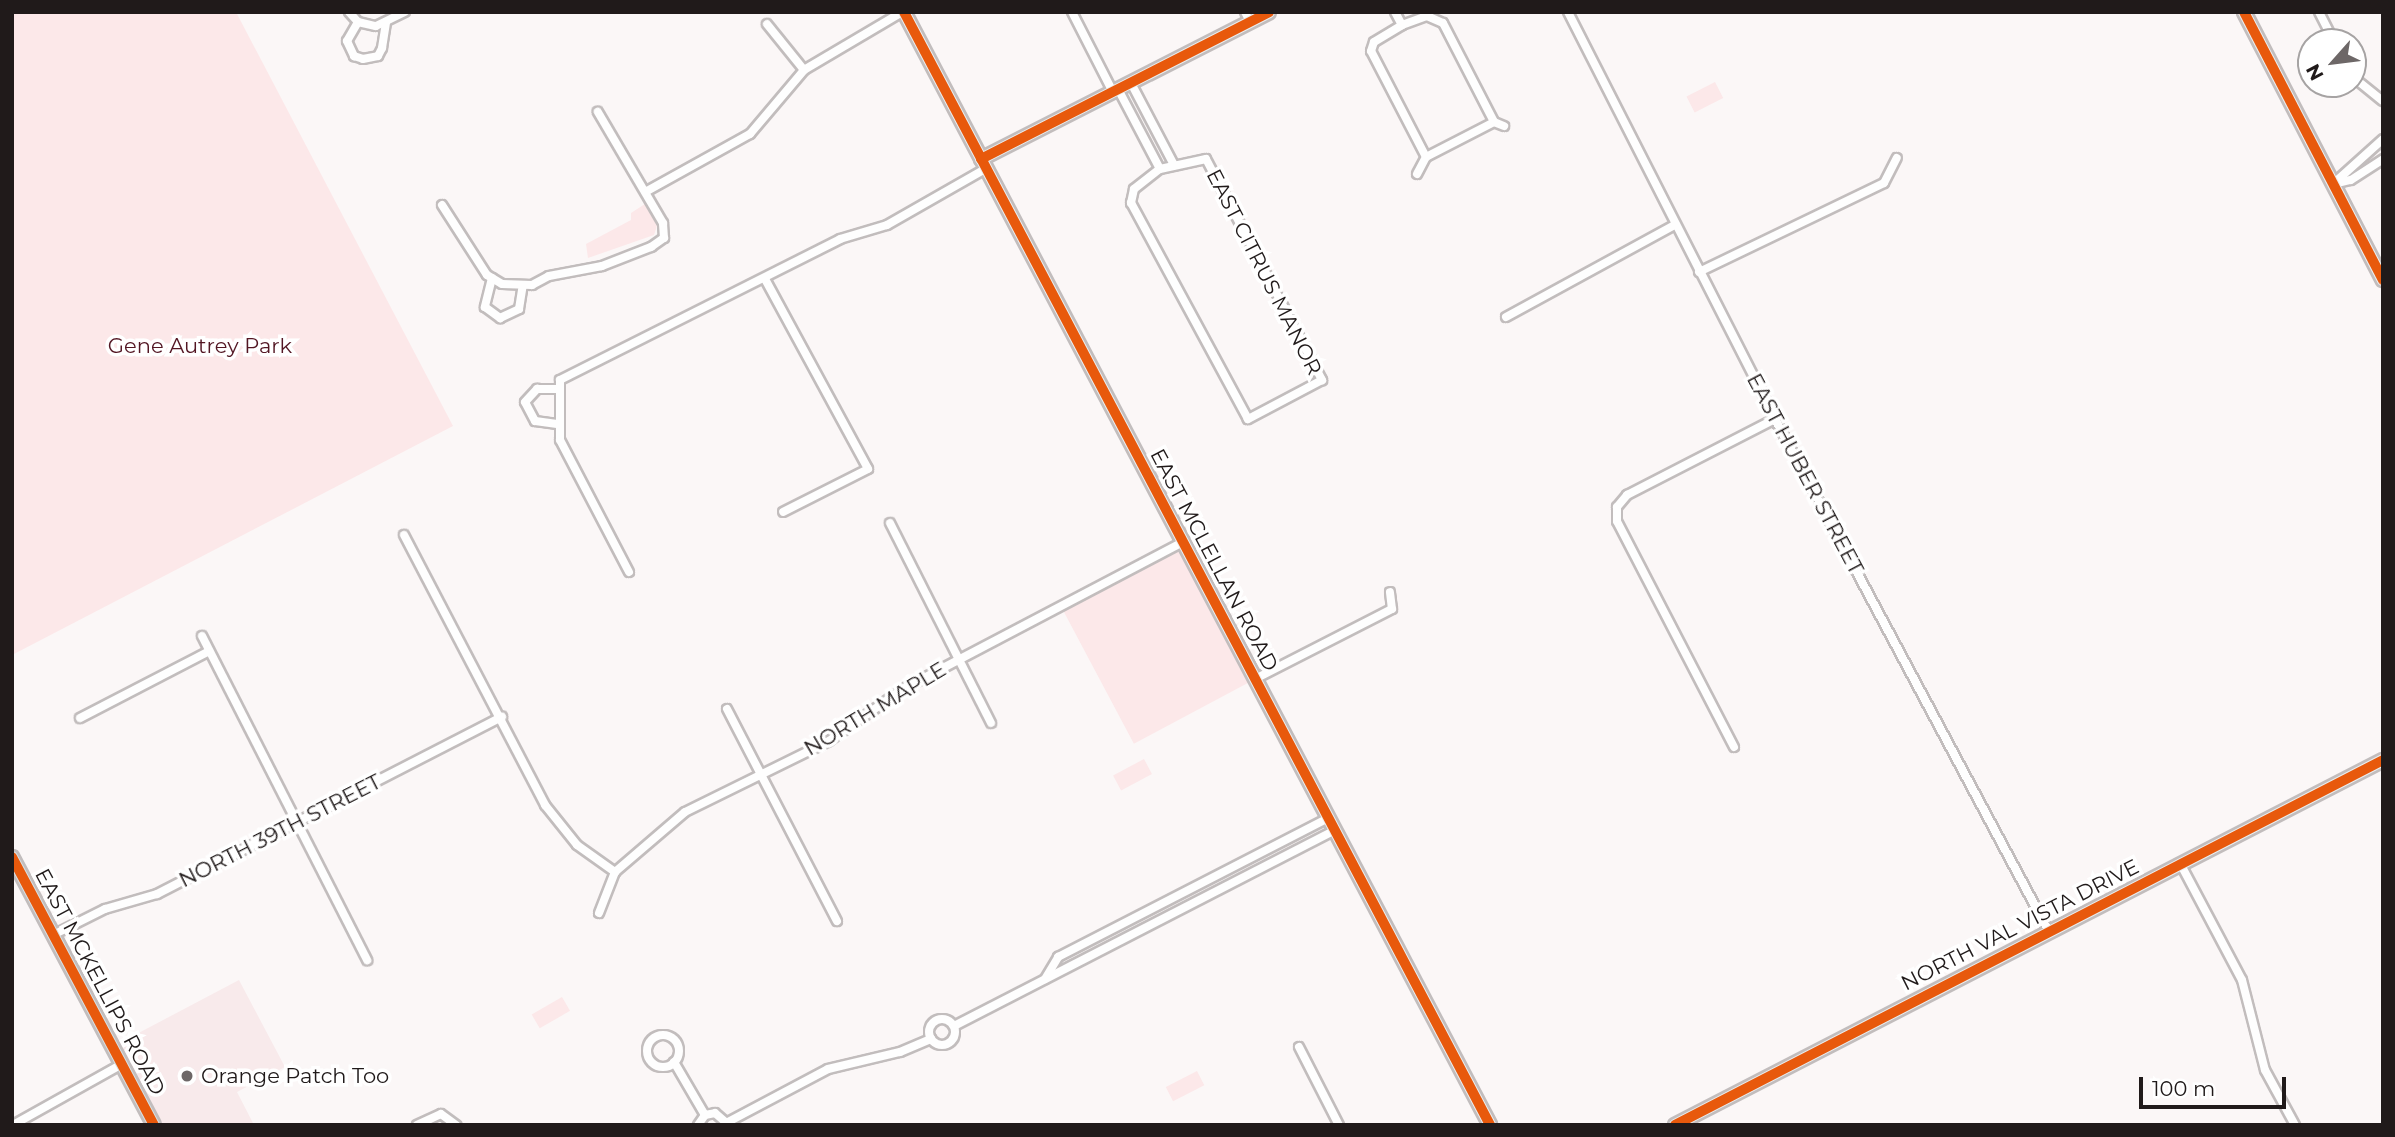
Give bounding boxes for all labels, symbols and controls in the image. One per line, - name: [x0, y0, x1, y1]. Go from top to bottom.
- north arrow: [2297, 28, 2367, 98]
- text: N: [2301, 60, 2329, 84]
- street label: EAST CITRUS MANOR: [1201, 165, 1327, 379]
- park label: Gene Autrey Park: [108, 333, 292, 359]
- street label: EAST HUBER STREET: [1741, 369, 1869, 579]
- street label: EAST MCLELLAN ROAD: [1145, 445, 1283, 675]
- street label: NORTH MAPLE: [800, 657, 950, 761]
- street label: NORTH 39TH STREET: [175, 769, 385, 893]
- street label: NORTH VAL VISTA DRIVE: [1897, 854, 2143, 996]
- street label: EAST MCKELLIPS ROAD: [30, 864, 170, 1100]
- place label: Orange Patch Too: [201, 1063, 389, 1089]
- scale bar: [2143, 1064, 2290, 1108]
- marker: Orange Patch Too: [179, 1068, 195, 1084]
- text: 100 m: [2152, 1076, 2215, 1101]

